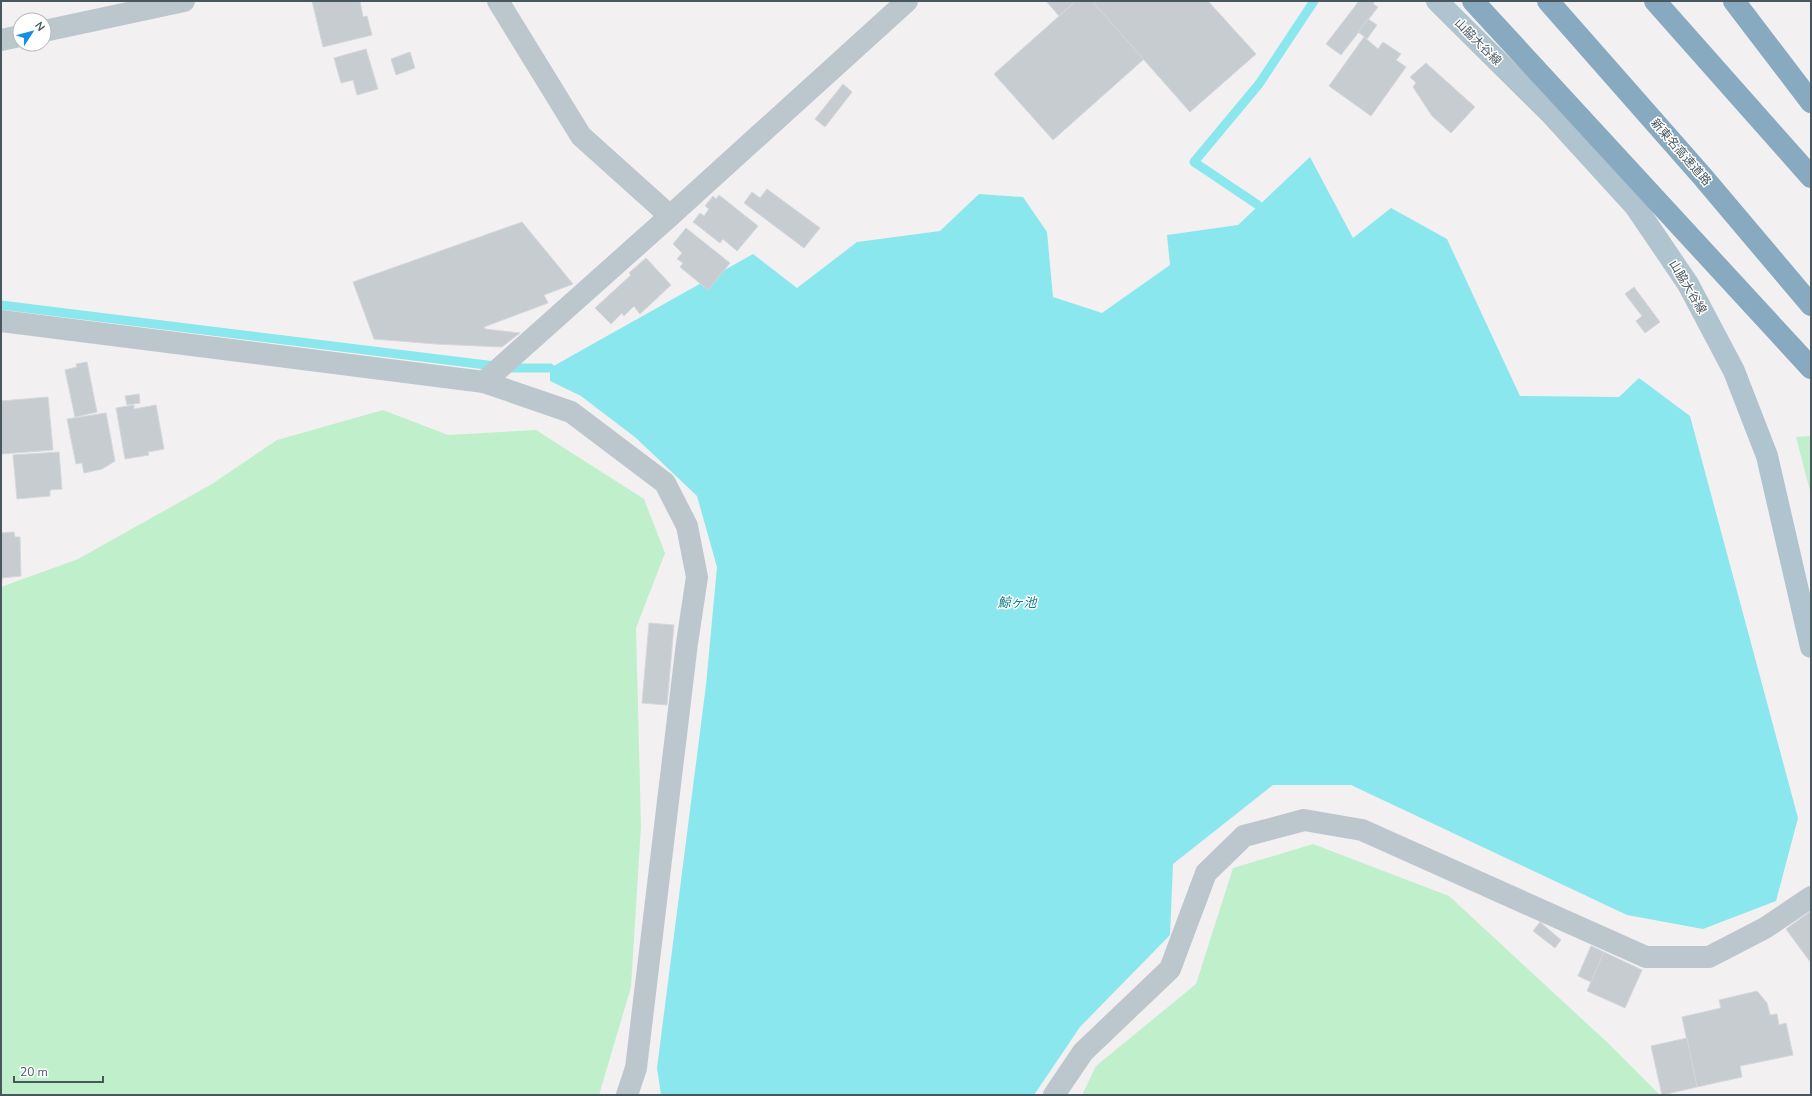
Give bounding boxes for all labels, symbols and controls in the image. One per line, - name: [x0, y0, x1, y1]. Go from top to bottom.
- north arrow: [12, 12, 52, 52]
- street label: 山脇大谷線: [1451, 15, 1505, 69]
- text: N: [31, 19, 48, 34]
- street label: 新東名高速道路: [1647, 115, 1715, 189]
- street label: 山脇大谷線: [1666, 257, 1710, 317]
- water label: 鯨ヶ池: [997, 594, 1038, 612]
- scale bar: [14, 1058, 103, 1084]
- text: 20 m: [20, 1064, 48, 1080]

